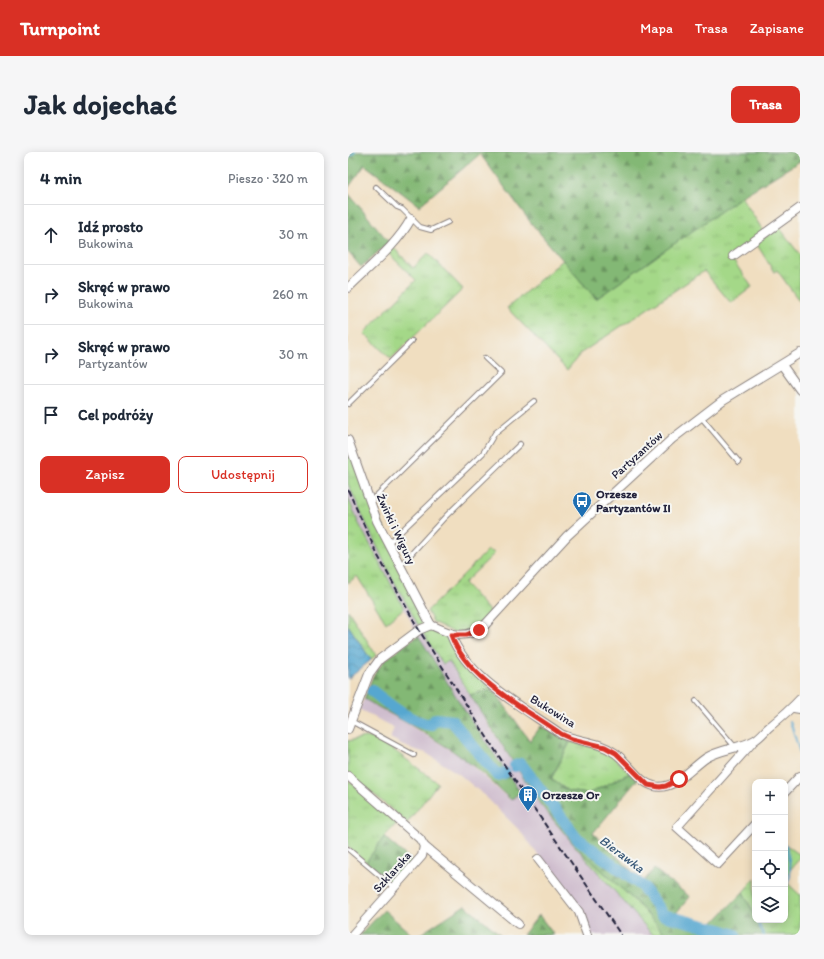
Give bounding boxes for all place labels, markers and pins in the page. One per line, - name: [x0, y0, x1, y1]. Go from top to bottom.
- place label: Orzesze Partyzantów II: [596, 487, 671, 516]
- bus stop icon: Orzesze Partyzantów II: [571, 490, 593, 518]
- building icon: Orzesze Or: [517, 784, 539, 812]
- place label: Orzesze Or: [542, 788, 600, 802]

